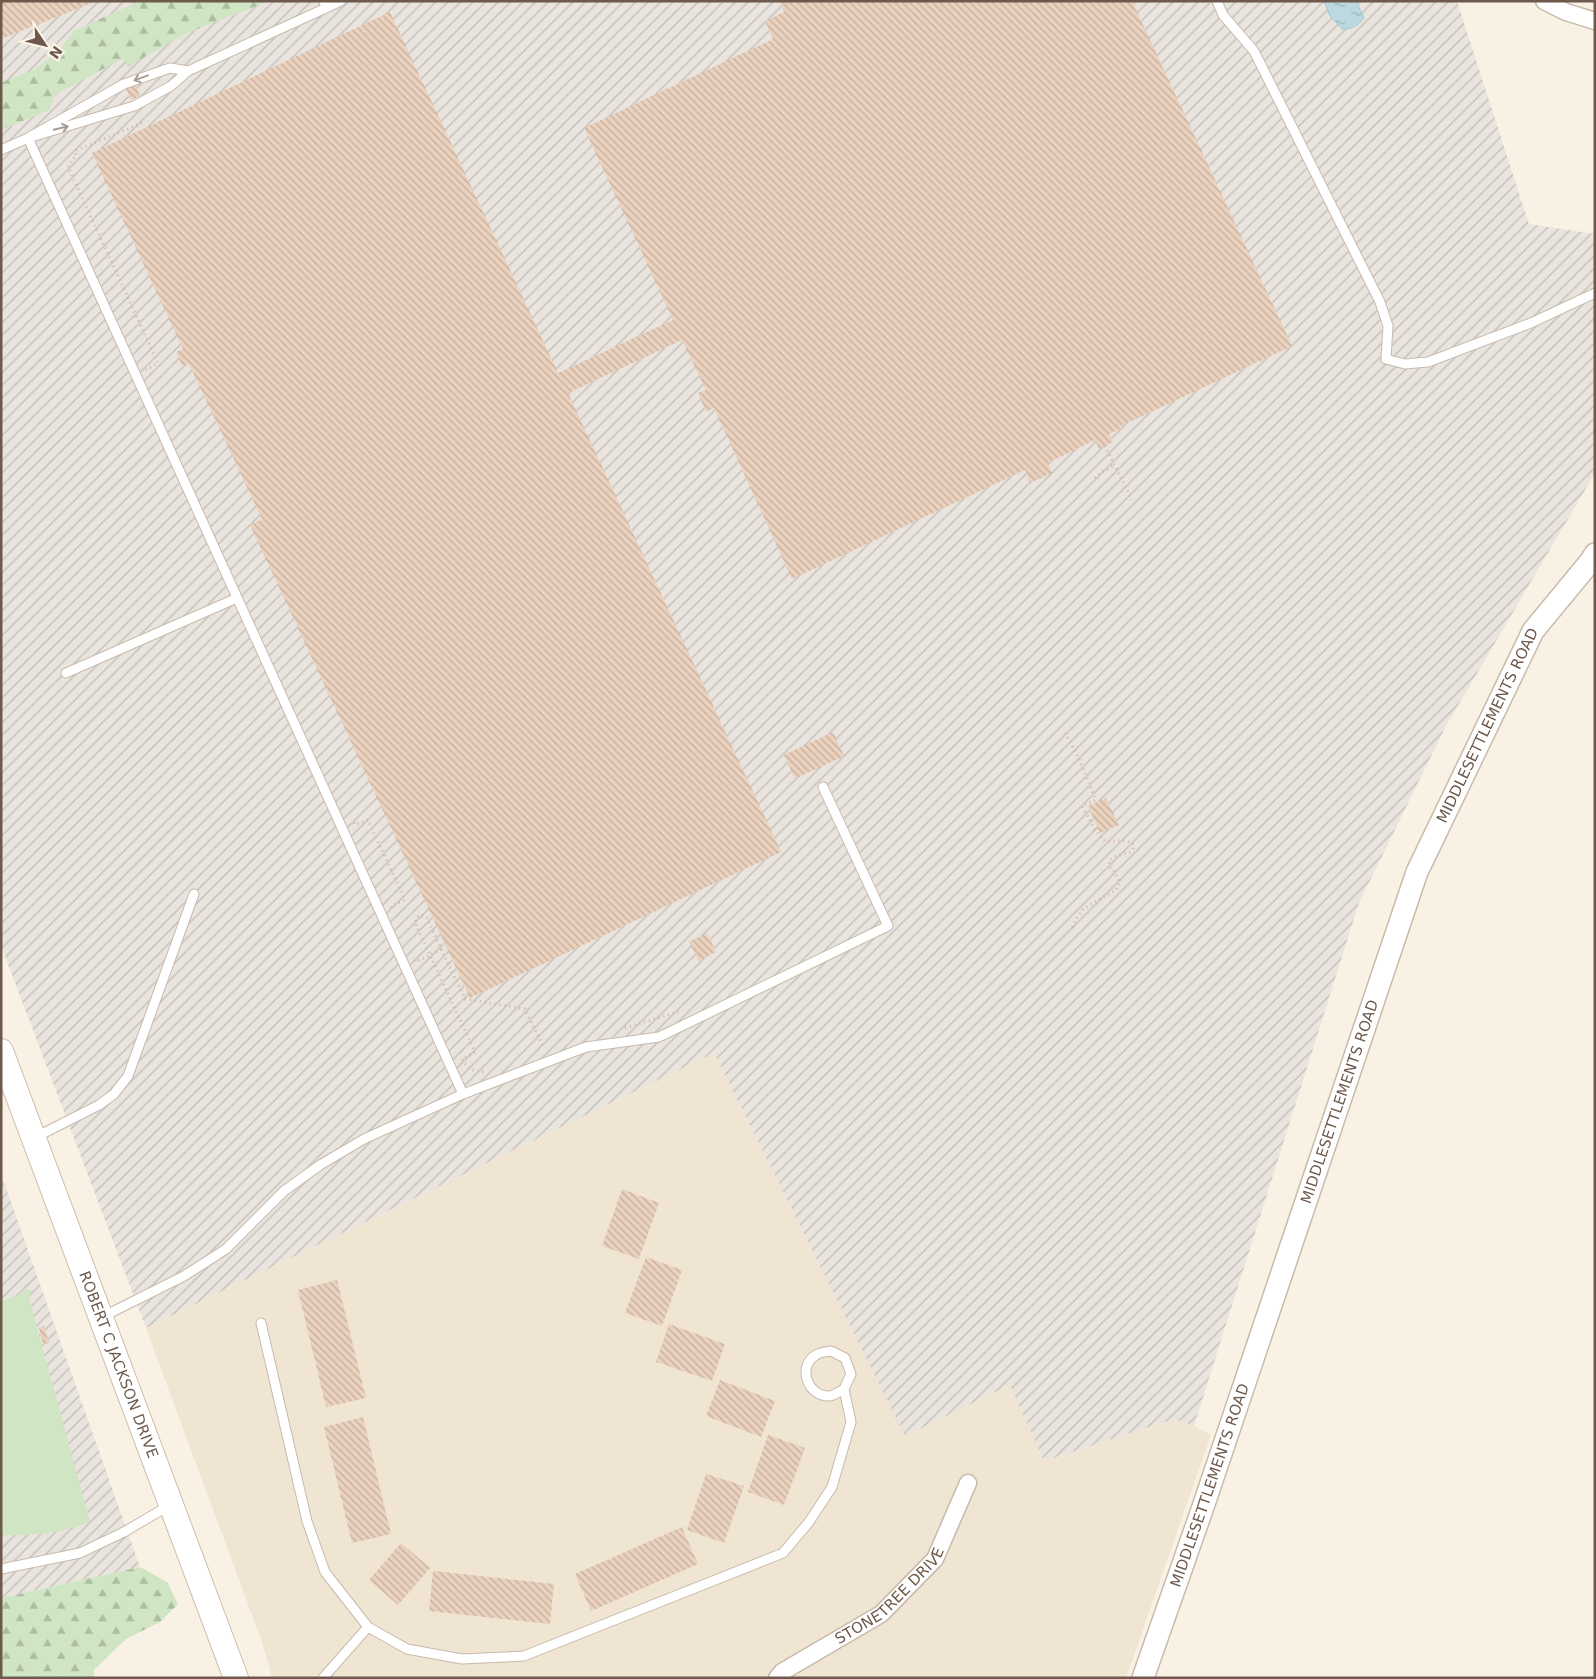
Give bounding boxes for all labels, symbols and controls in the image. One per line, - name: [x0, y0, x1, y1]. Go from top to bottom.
- north arrow: [20, 20, 70, 70]
- text: N: [46, 43, 66, 62]
- one-way arrow: [134, 74, 149, 83]
- one-way arrow: [52, 123, 68, 132]
- street label: MIDDLESETTLEMENTS ROAD: [1433, 625, 1542, 826]
- street label: MIDDLESETTLEMENTS ROAD: [1297, 997, 1382, 1206]
- street label: ROBERT C JACKSON DRIVE: [75, 1269, 162, 1461]
- street label: MIDDLESETTLEMENTS ROAD: [1167, 1381, 1253, 1590]
- street label: STONETREE DRIVE: [832, 1545, 948, 1648]

